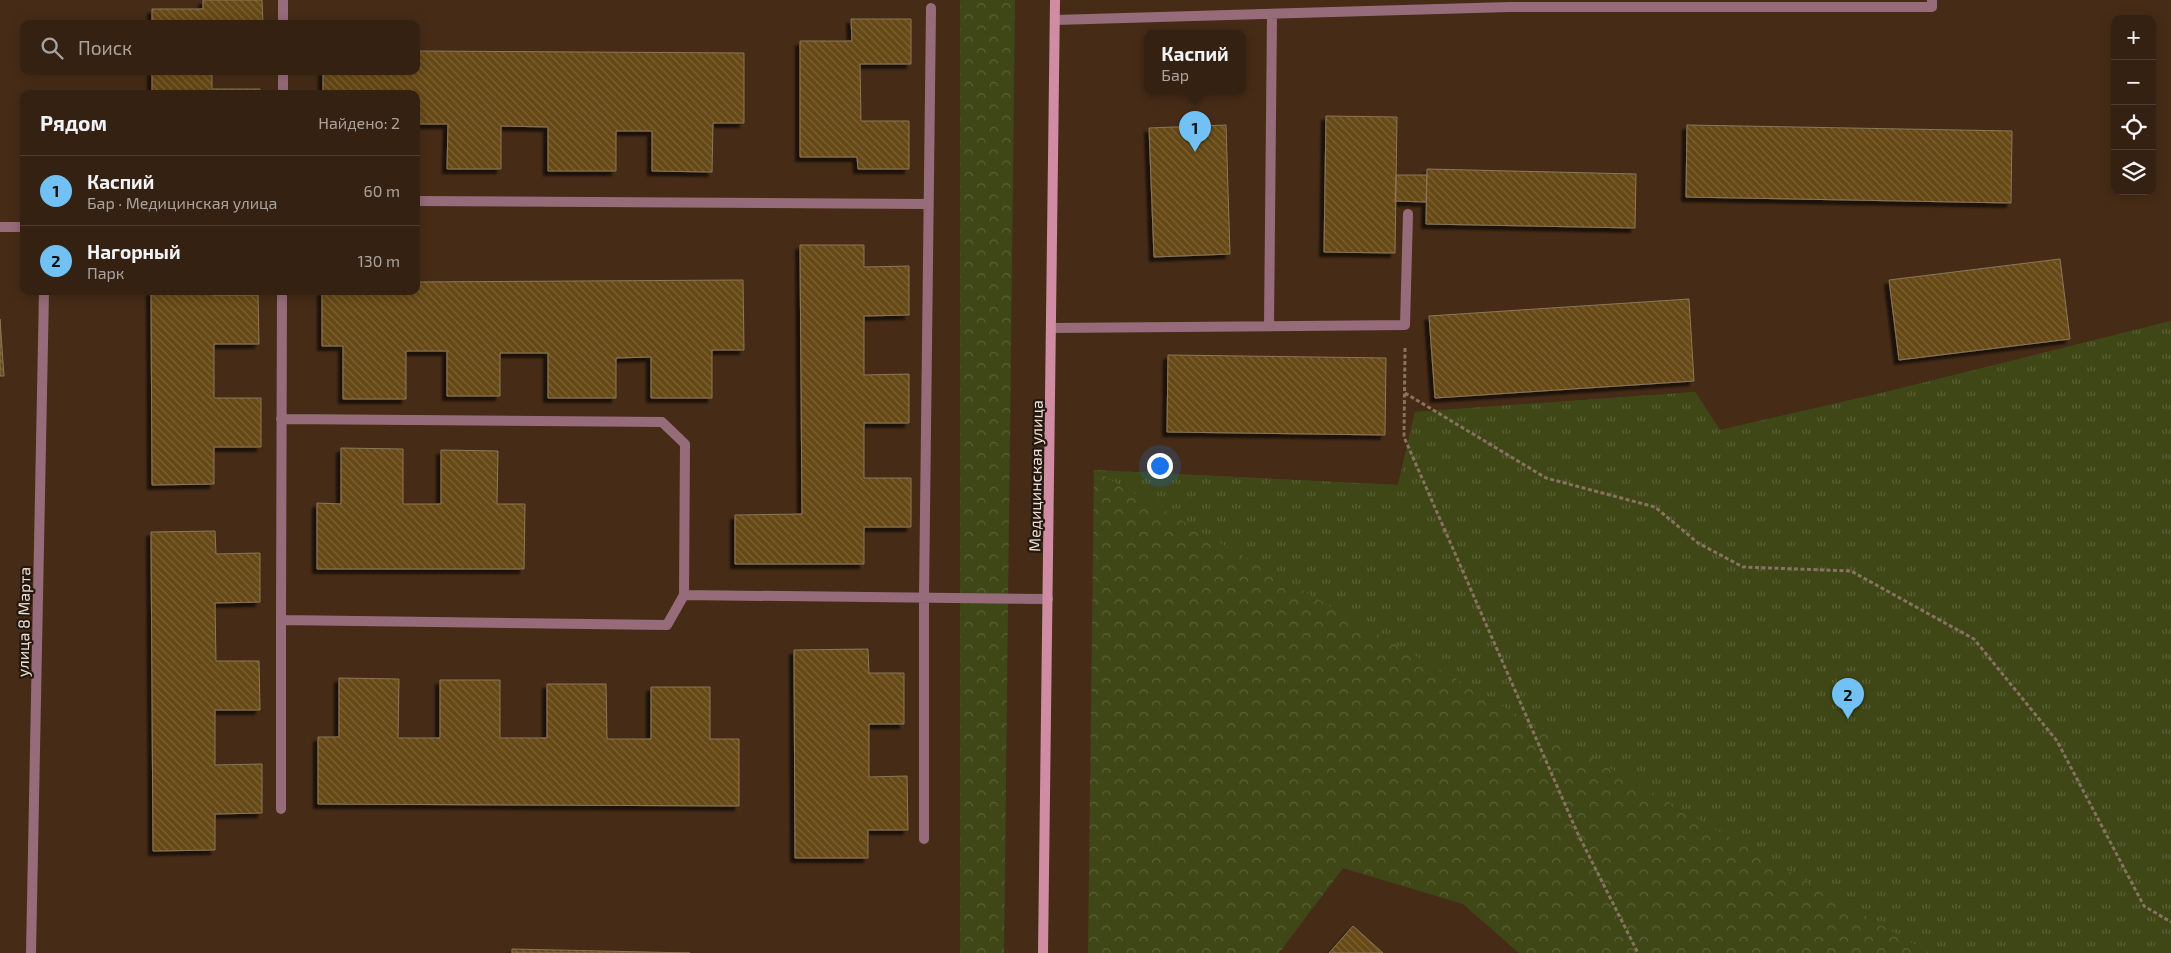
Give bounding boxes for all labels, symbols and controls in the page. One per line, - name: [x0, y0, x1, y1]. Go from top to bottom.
- map controls: [2111, 15, 2156, 195]
- button: +: [2111, 15, 2156, 60]
- search box: [20, 20, 420, 75]
- popup: [1144, 30, 1246, 95]
- icon: search: [38, 34, 66, 62]
- text: Поиск: [78, 36, 132, 59]
- text: Каспий: [1161, 42, 1229, 65]
- button: −: [2111, 60, 2156, 105]
- text: Бар: [1161, 65, 1189, 84]
- button: locate: [2111, 105, 2156, 150]
- text: Рядом: [40, 110, 107, 135]
- pin: 1: [1179, 111, 1211, 152]
- text: Найдено: 2: [318, 113, 400, 132]
- button: layers: [2111, 150, 2156, 195]
- text: Каспий: [87, 170, 154, 193]
- text: 1: [53, 181, 59, 200]
- text: 60 m: [364, 181, 400, 200]
- text: Бар · Медицинская улица: [87, 193, 277, 212]
- text: Нагорный: [87, 240, 181, 263]
- text: 2: [51, 251, 61, 270]
- text: 130 m: [358, 251, 400, 270]
- text: Парк: [87, 263, 124, 282]
- street label: Медицинская улица: [1024, 400, 1047, 552]
- your location: [1147, 453, 1173, 479]
- street label: улица 8 Марта: [13, 567, 34, 677]
- pin: 2: [1832, 678, 1864, 719]

